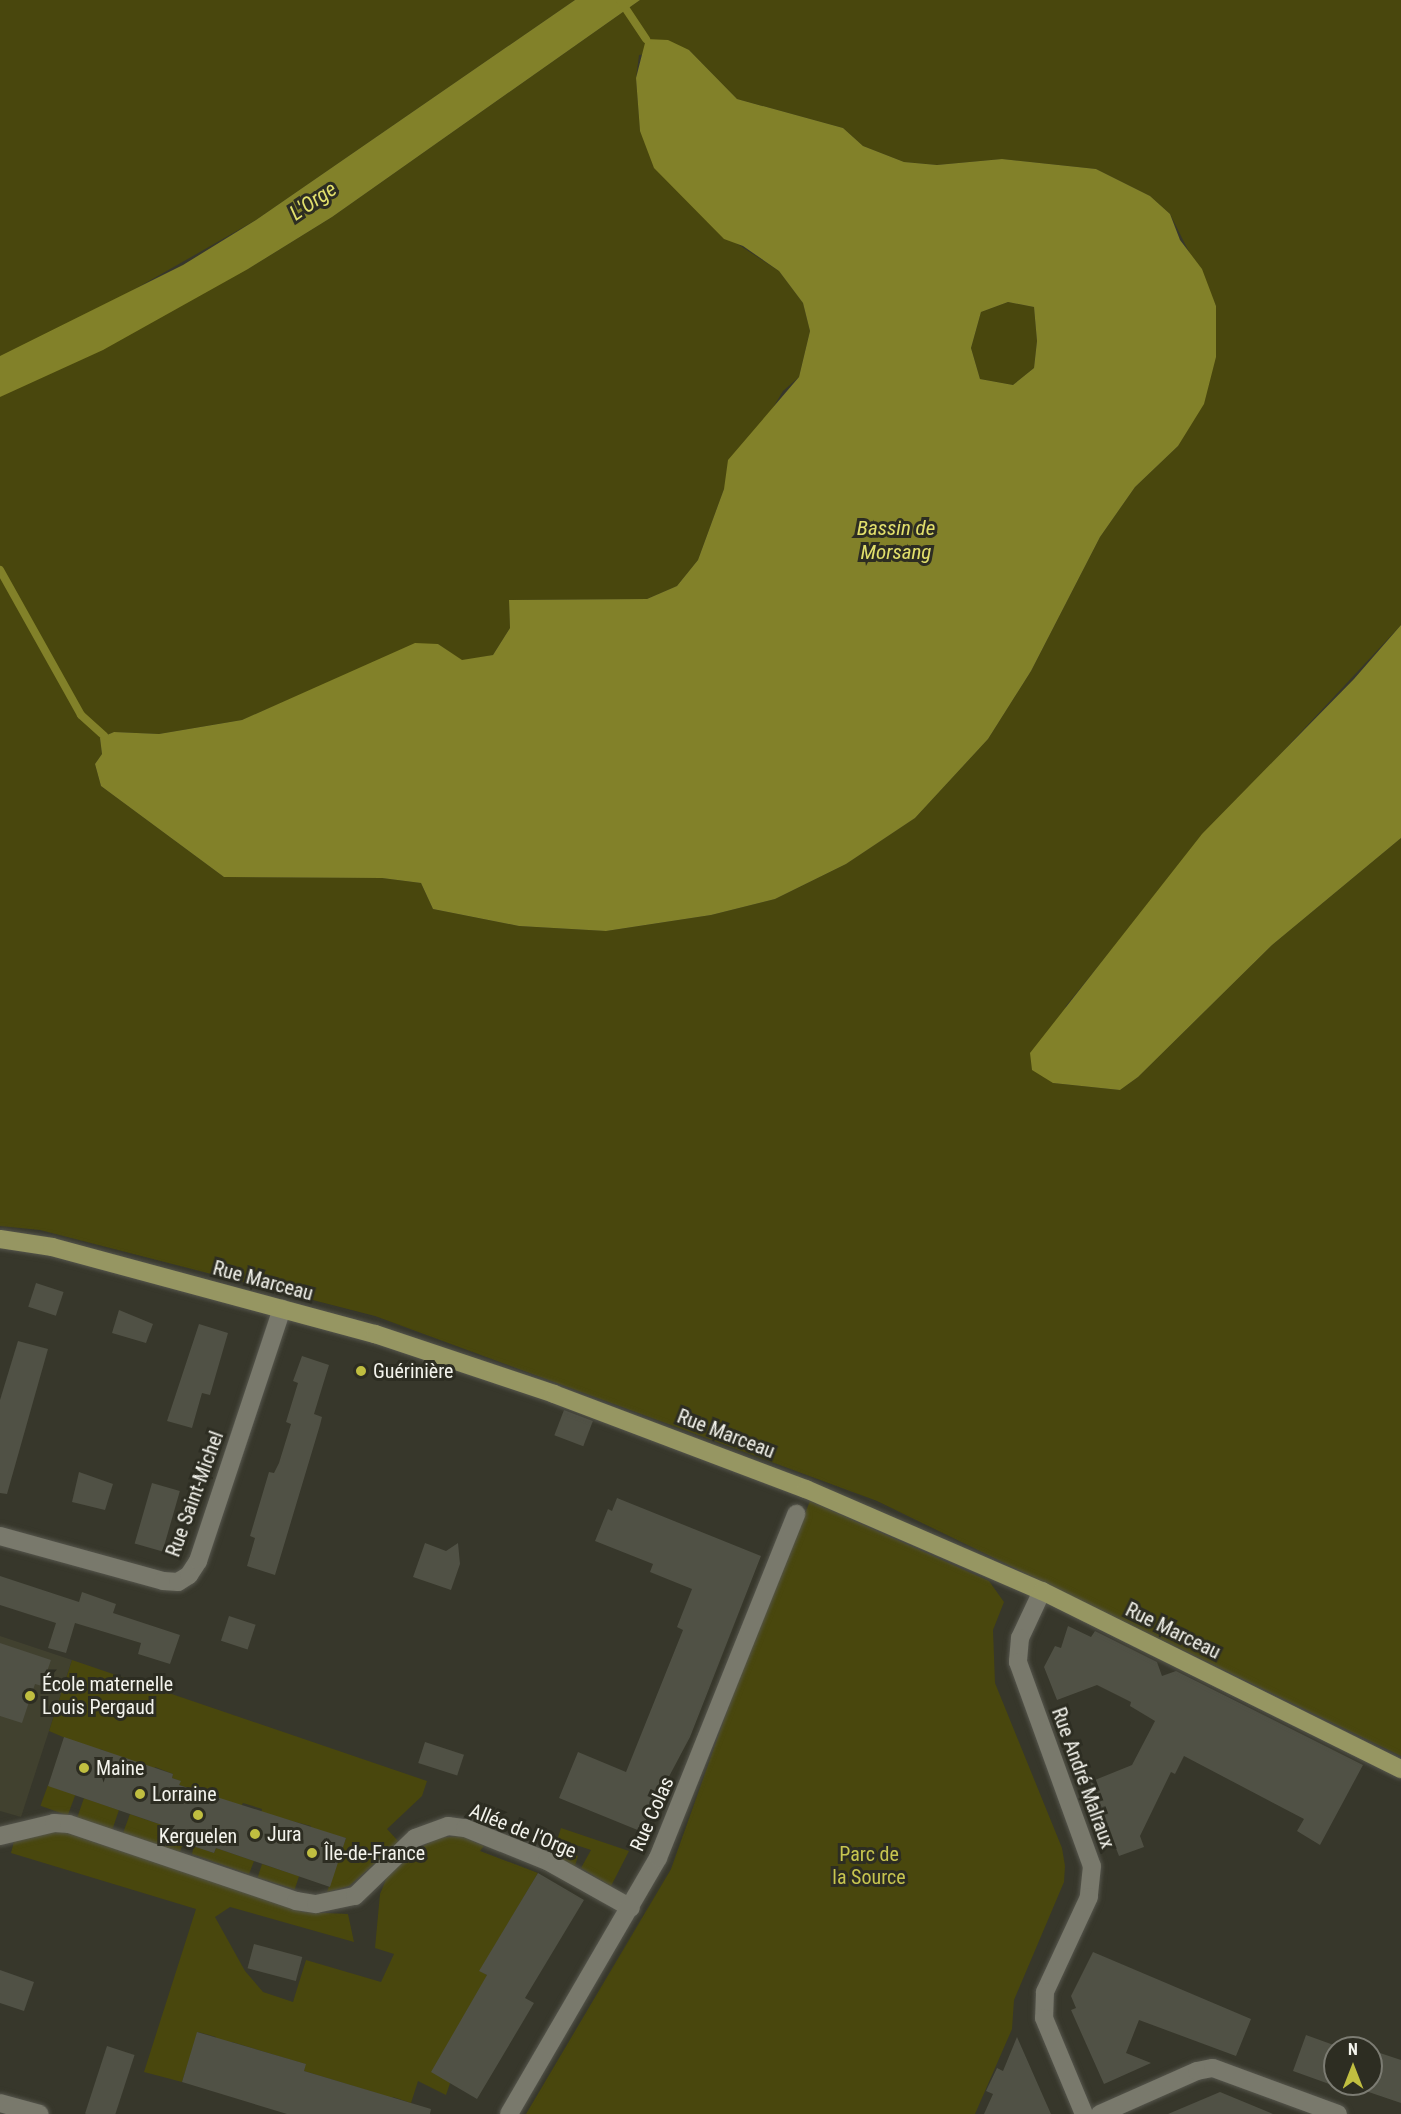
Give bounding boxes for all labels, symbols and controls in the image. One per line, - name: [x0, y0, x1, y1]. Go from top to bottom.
- water label: L'Orge: [285, 176, 341, 226]
- water label: Bassin de Morsang: [857, 515, 935, 565]
- street label: Rue Marceau: [210, 1256, 316, 1306]
- place label: Guérinière: [373, 1359, 453, 1383]
- marker: Guérinière: [354, 1364, 368, 1378]
- street label: Rue Marceau: [674, 1404, 778, 1464]
- street label: Rue Saint-Michel: [161, 1428, 229, 1560]
- street label: Rue Marceau: [1122, 1598, 1224, 1664]
- place label: École maternelle Louis Pergaud: [42, 1672, 173, 1719]
- marker: École maternelle Louis Pergaud: [23, 1689, 37, 1703]
- street label: Rue André Malraux: [1046, 1704, 1120, 1852]
- place label: Maine: [96, 1756, 144, 1780]
- marker: Maine: [77, 1761, 91, 1775]
- street label: Rue Colas: [625, 1773, 679, 1855]
- place label: Lorraine: [152, 1782, 217, 1806]
- marker: Lorraine: [133, 1787, 147, 1801]
- street label: Allée de l'Orge: [466, 1799, 580, 1863]
- marker: Kerguelen: [191, 1808, 205, 1822]
- place label: Jura: [267, 1822, 302, 1846]
- place label: Kerguelen: [159, 1824, 237, 1848]
- marker: Jura: [248, 1827, 262, 1841]
- place label: Île-de-France: [324, 1841, 425, 1865]
- park label: Parc de la Source: [832, 1843, 906, 1890]
- marker: Île-de-France: [305, 1846, 319, 1860]
- north arrow: [1323, 2036, 1383, 2096]
- text: N: [1348, 2040, 1358, 2059]

